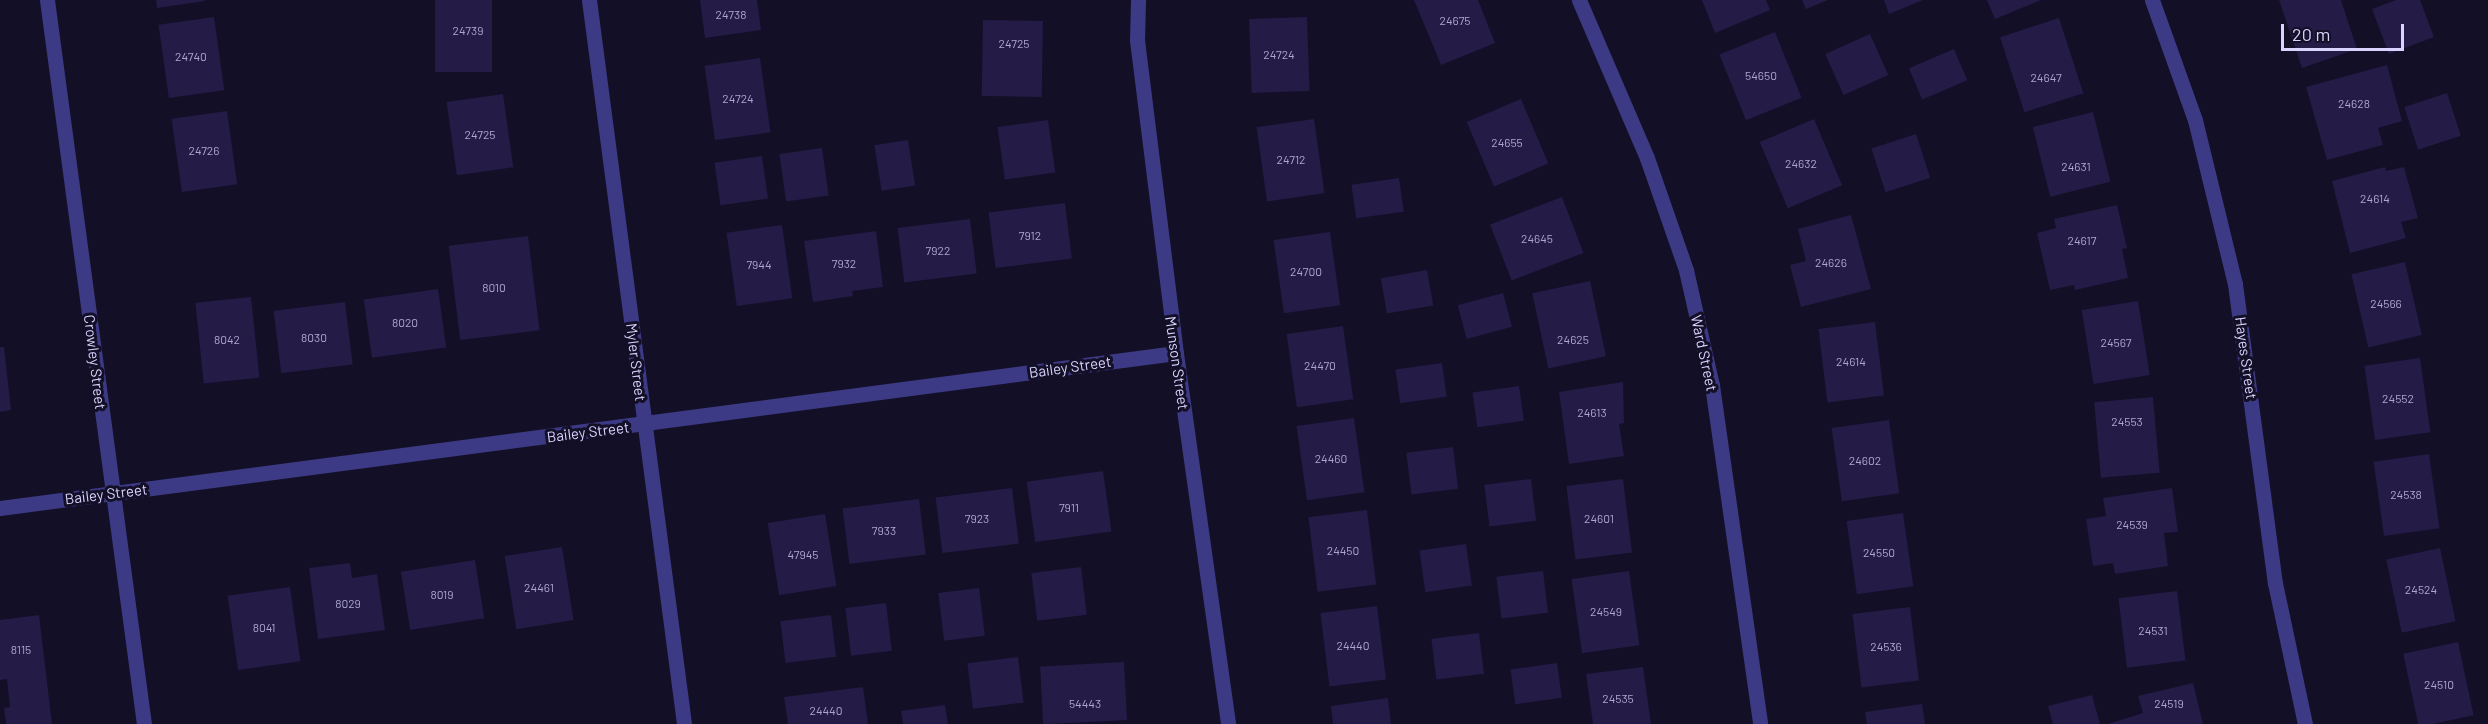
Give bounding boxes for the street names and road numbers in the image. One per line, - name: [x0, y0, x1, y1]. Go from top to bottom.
- street label: Ward Street: [1687, 313, 1721, 393]
- street label: Crowley Street: [80, 314, 110, 410]
- street label: Munson Street: [1162, 315, 1192, 411]
- street label: Hayes Street: [2231, 316, 2261, 400]
- street label: Myler Street: [622, 322, 650, 402]
- street label: Bailey Street: [1028, 352, 1112, 382]
- street label: Bailey Street: [546, 418, 630, 446]
- street label: Bailey Street: [64, 480, 148, 508]

